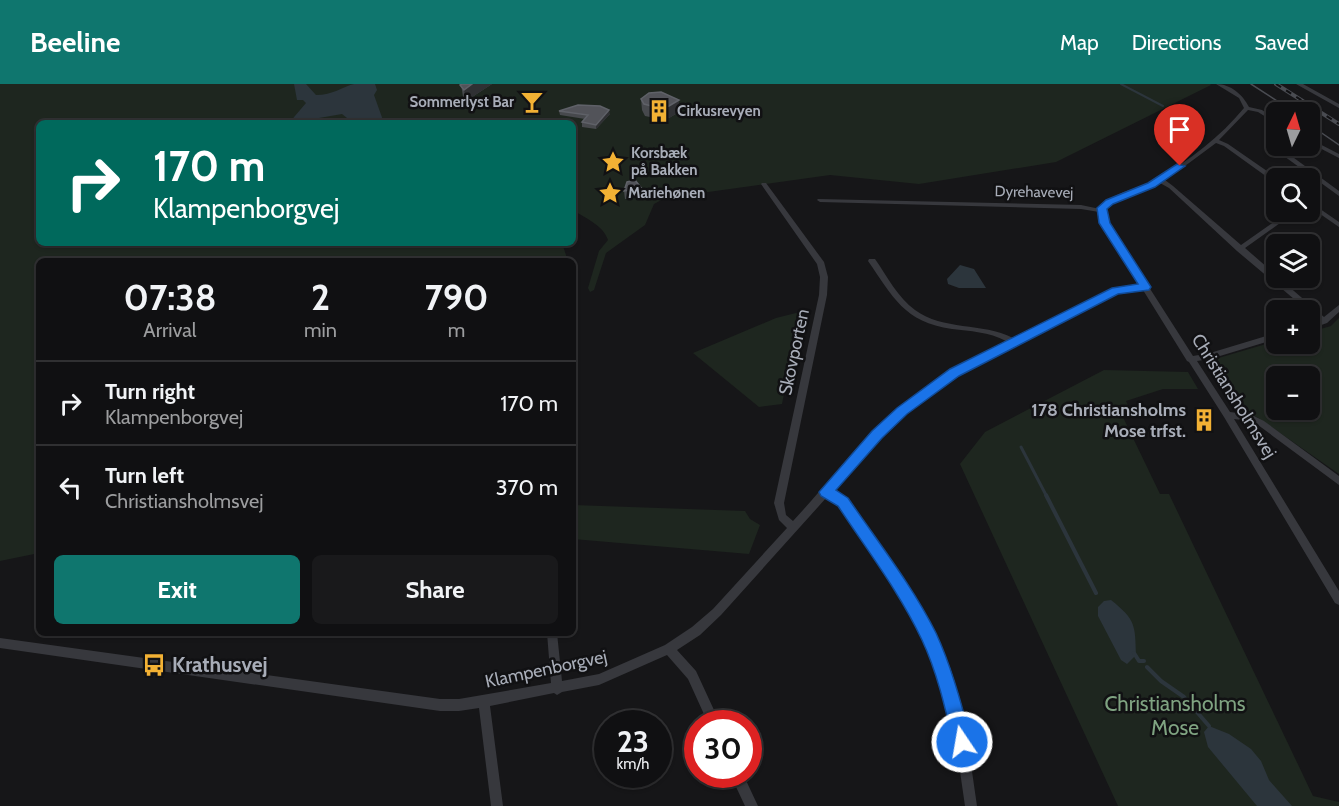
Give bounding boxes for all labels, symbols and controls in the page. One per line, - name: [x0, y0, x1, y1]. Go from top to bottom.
- text: Beeline: [30, 25, 120, 59]
- text: Map: [1060, 30, 1099, 55]
- text: Directions: [1132, 30, 1221, 55]
- text: Saved: [1254, 30, 1309, 55]
- bar icon: Sommerlyst Bar: [519, 89, 545, 115]
- place label: Sommerlyst Bar: [409, 93, 514, 111]
- building icon: Cirkusrevyen: [646, 98, 672, 124]
- place label: Cirkusrevyen: [677, 102, 761, 120]
- north arrow: [1266, 102, 1320, 156]
- map controls: [1266, 102, 1320, 420]
- pin: [1154, 104, 1205, 166]
- icon: arrive: [1163, 113, 1196, 146]
- text: 170 m: [153, 140, 265, 192]
- icon: right: [54, 144, 132, 222]
- place label: Korsbæk på Bakken: [631, 144, 698, 179]
- place icon: Korsbæk på Bakken: [600, 149, 626, 175]
- button: search: [1266, 168, 1320, 222]
- place icon: Mariehønen: [597, 180, 623, 206]
- street label: Dyrehavevej: [994, 182, 1074, 202]
- place label: Mariehønen: [628, 184, 705, 202]
- text: Klampenborgvej: [153, 192, 340, 225]
- button: layers: [1266, 234, 1320, 288]
- text: 07:38: [124, 275, 216, 319]
- text: 2: [311, 275, 330, 319]
- text: 790: [424, 275, 488, 319]
- button: +: [1266, 300, 1320, 354]
- street label: Skovporten: [774, 307, 814, 397]
- text: Arrival: [143, 318, 197, 342]
- text: min: [304, 318, 337, 342]
- text: m: [448, 318, 465, 342]
- street label: Christiansholmsvej: [1187, 330, 1281, 462]
- button: −: [1266, 366, 1320, 420]
- text: Turn right: [105, 378, 195, 405]
- icon: right: [54, 387, 87, 420]
- text: 170 m: [500, 390, 558, 417]
- place label: 178 Christiansholms Mose trfst.: [1031, 399, 1186, 442]
- text: Klampenborgvej: [105, 405, 243, 429]
- building icon: 178 Christiansholms Mose trfst.: [1191, 407, 1217, 433]
- text: Turn left: [105, 462, 184, 489]
- icon: left: [54, 471, 87, 504]
- text: 370 m: [496, 474, 558, 501]
- text: Christiansholmsvej: [105, 489, 264, 513]
- button: Exit: [54, 555, 300, 624]
- button: Share: [312, 555, 558, 624]
- street label: Klampenborgvej: [483, 645, 609, 693]
- bus stop icon: Krathusvej: [141, 652, 167, 678]
- place label: Krathusvej: [172, 652, 268, 677]
- park label: Christiansholms Mose: [1104, 691, 1246, 740]
- speed limit sign: 30: [684, 710, 762, 788]
- position arrow: [930, 710, 994, 774]
- text: 23: [617, 723, 649, 760]
- text: km/h: [617, 755, 649, 773]

